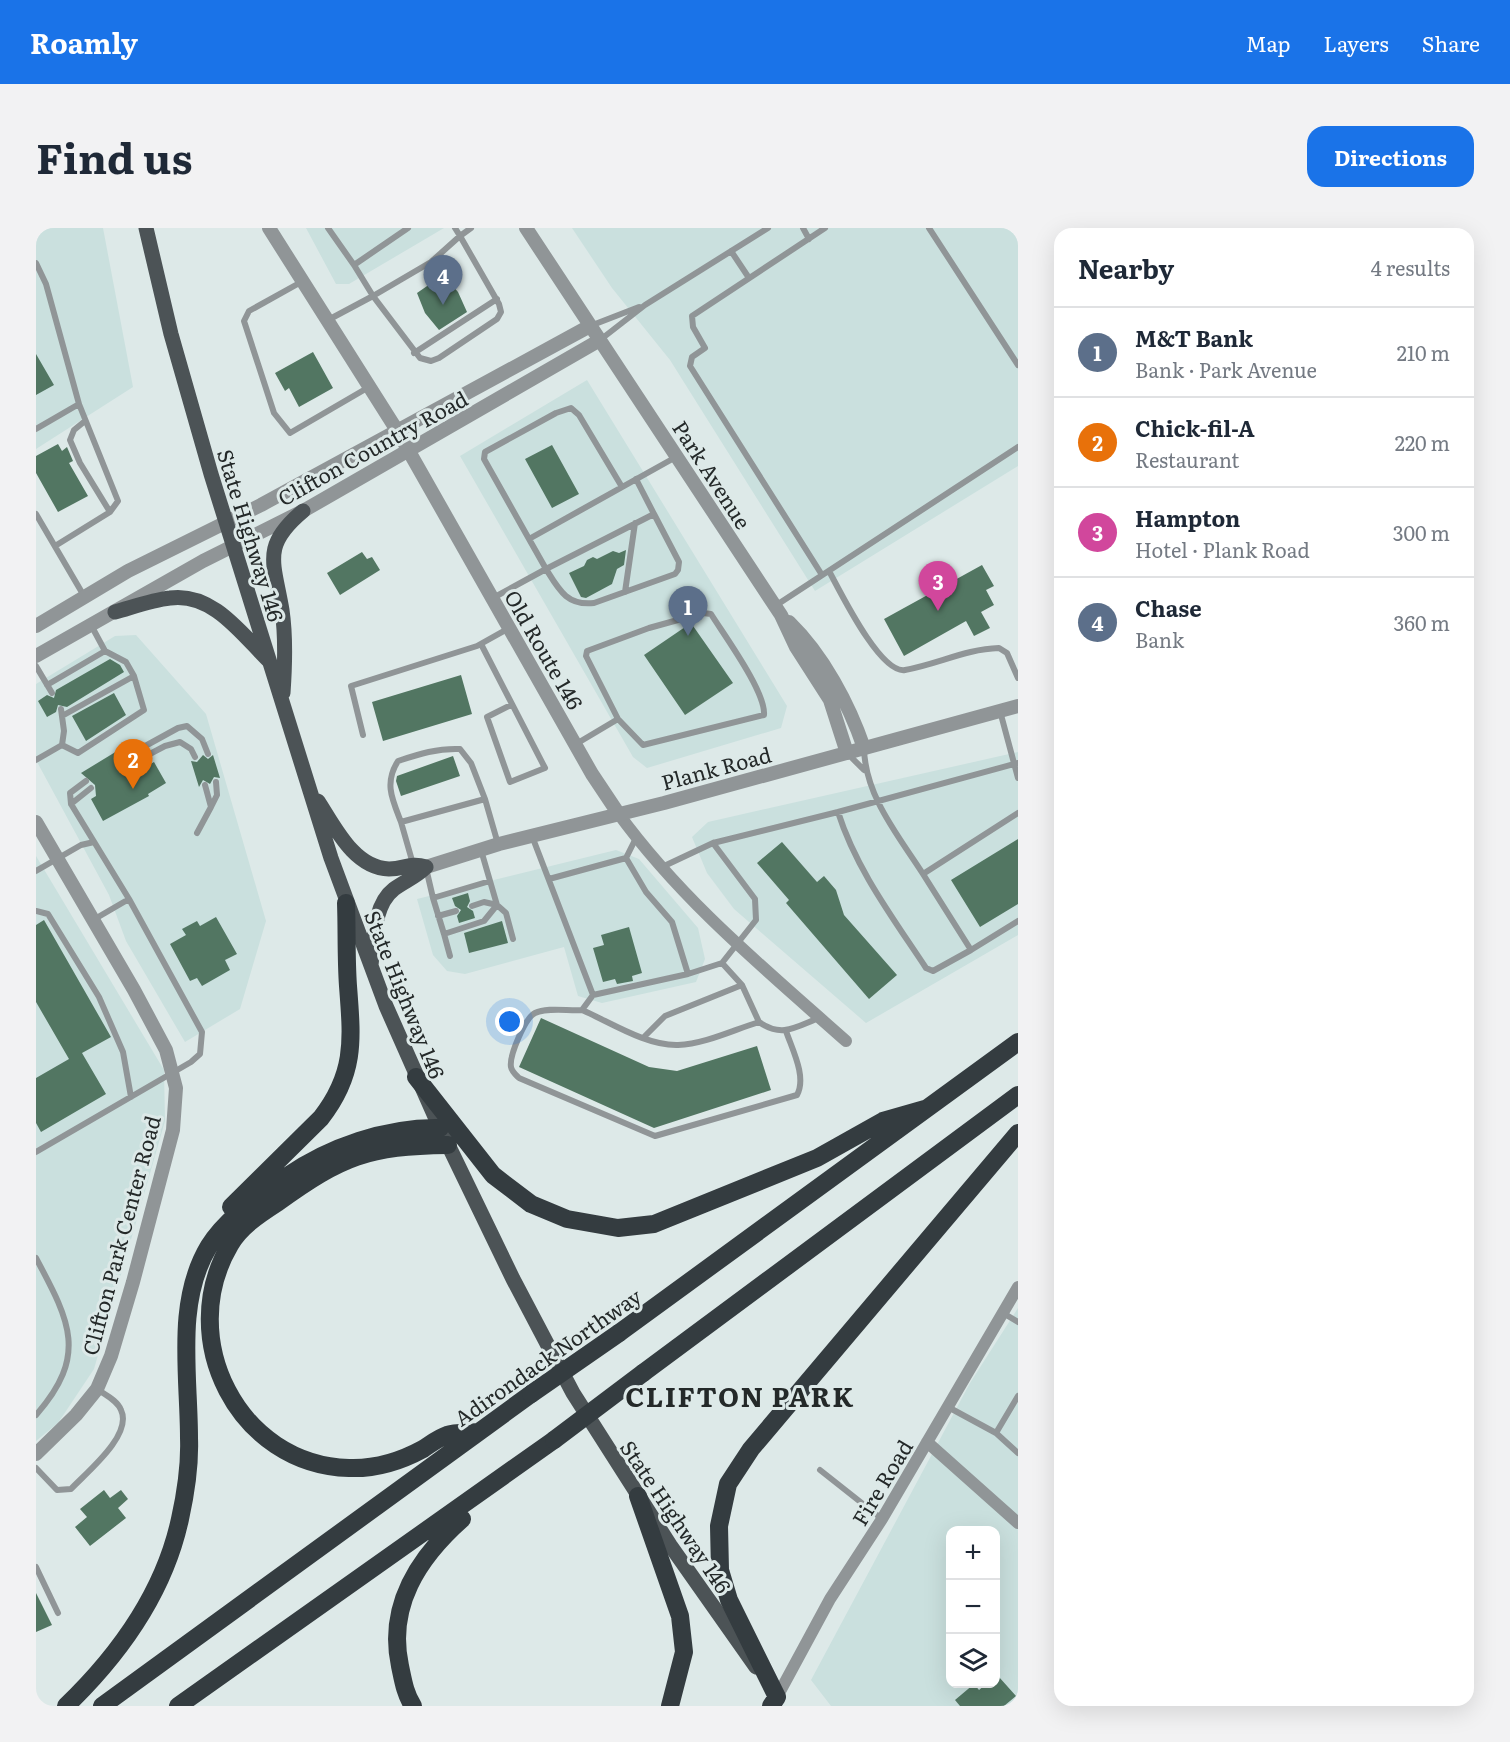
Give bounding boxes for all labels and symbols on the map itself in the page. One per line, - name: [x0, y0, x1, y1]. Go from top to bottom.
- pin: 4: [424, 256, 462, 305]
- street label: Clifton Country Road: [271, 382, 473, 512]
- street label: Park Avenue: [666, 414, 760, 535]
- street label: State Highway 146: [211, 445, 293, 625]
- pin: 3: [918, 562, 958, 611]
- street label: Old Route 146: [498, 584, 592, 714]
- pin: 1: [668, 586, 708, 636]
- street label: Plank Road: [658, 737, 775, 797]
- pin: 2: [114, 740, 152, 789]
- street label: State Highway 146: [358, 905, 454, 1083]
- your location: [495, 1007, 524, 1036]
- street label: Clifton Park Center Road: [73, 1111, 167, 1358]
- street label: Adirondack Northway: [447, 1279, 648, 1432]
- district label: CLIFTON PARK: [625, 1375, 855, 1415]
- street label: State Highway 146: [614, 1433, 740, 1599]
- street label: Fire Road: [843, 1433, 919, 1531]

